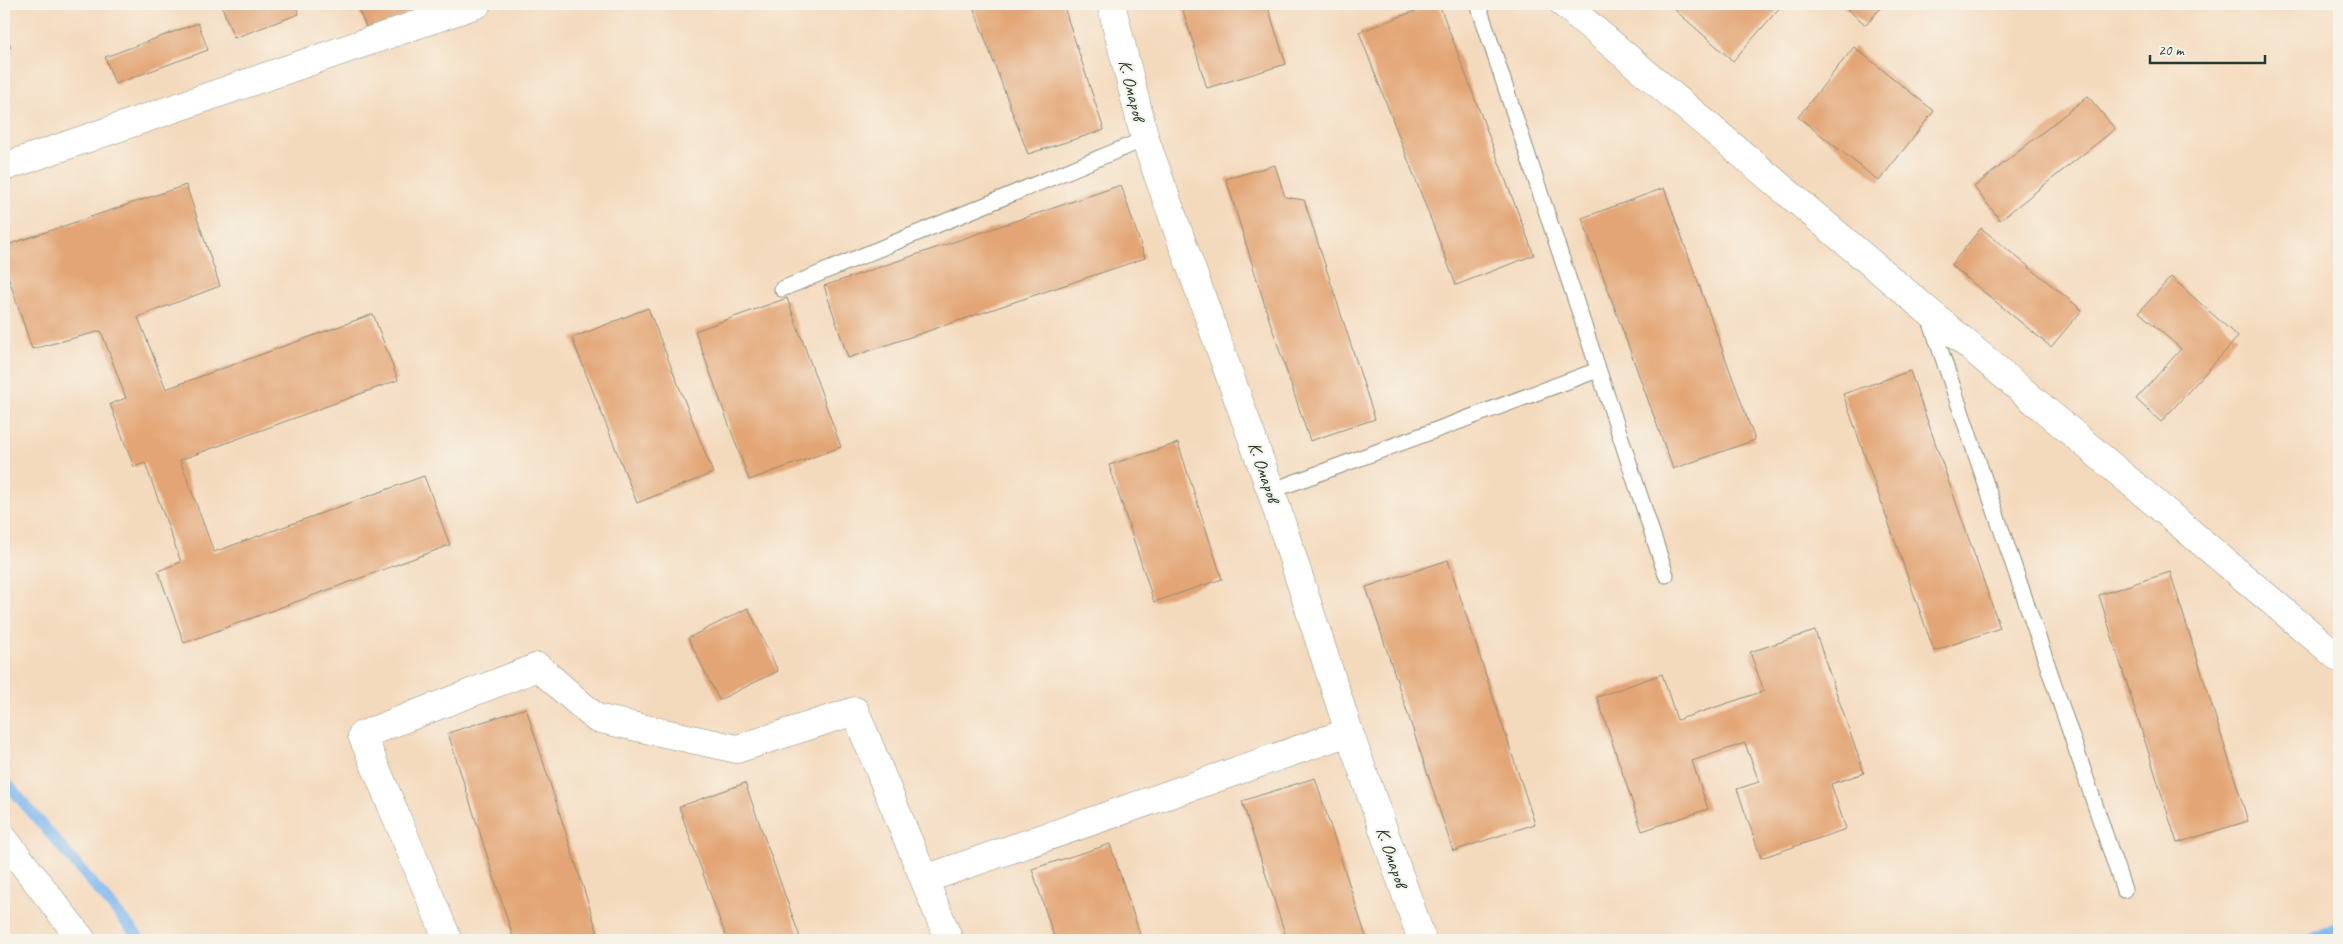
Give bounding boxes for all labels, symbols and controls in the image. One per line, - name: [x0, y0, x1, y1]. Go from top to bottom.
- scale bar: [2150, 32, 2266, 64]
- text: 20 m: [2158, 41, 2185, 60]
- street label: К. Омаров: [1114, 57, 1151, 126]
- street label: К. Омаров: [1244, 439, 1286, 508]
- street label: К. Омаров: [1372, 824, 1414, 893]

